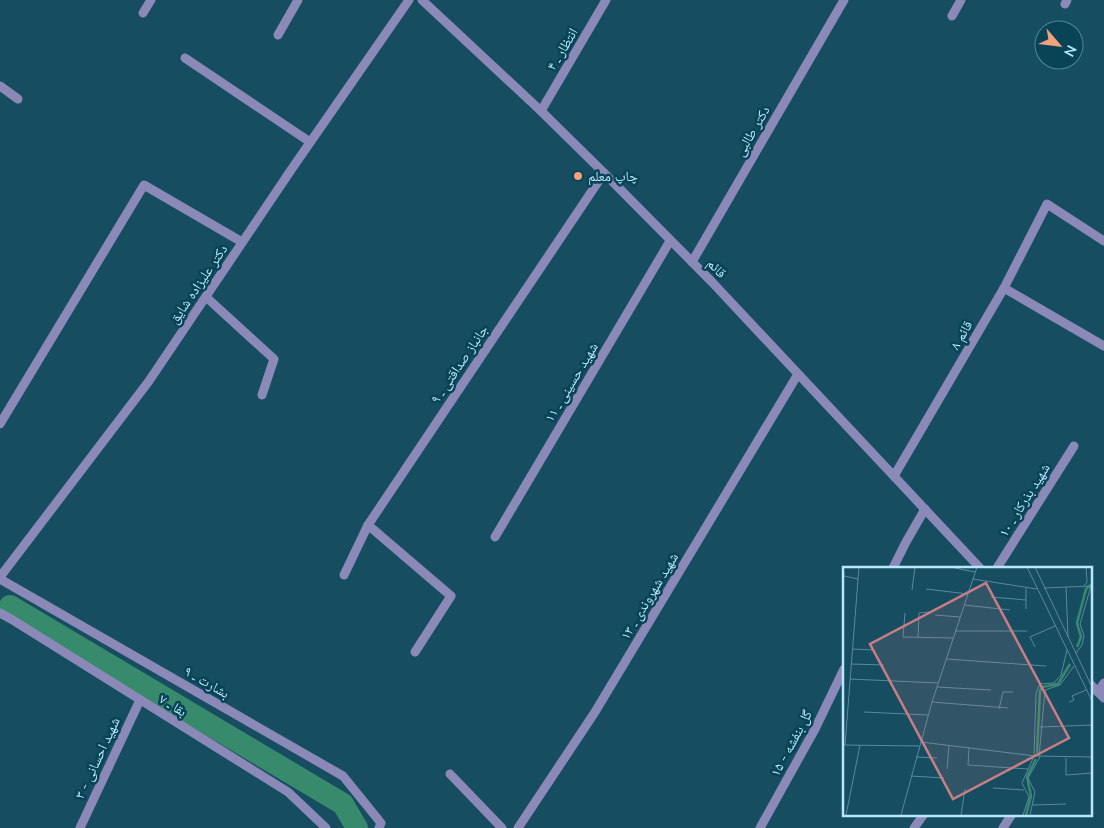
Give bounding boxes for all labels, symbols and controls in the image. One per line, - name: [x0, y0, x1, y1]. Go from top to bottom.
- north arrow: [1034, 20, 1084, 70]
- street label: انتظار ـ ۴: [542, 24, 582, 74]
- text: N: [1060, 42, 1081, 60]
- street label: دکتر طالبی: [730, 102, 774, 159]
- place label: چاپ معلم: [588, 167, 638, 186]
- marker: چاپ معلم: [572, 170, 584, 182]
- street label: دکتر علیزاده شایق: [165, 241, 232, 328]
- street label: قائم: [703, 254, 731, 282]
- street label: قائم ۸: [946, 317, 977, 353]
- street label: جانباز صداقتی ـ ۹: [426, 321, 492, 407]
- street label: شهید حسینی ـ ۱۱: [540, 339, 602, 425]
- street label: شهید بذرکار ـ ۱۰: [994, 460, 1054, 540]
- street label: شهید شهروندی ـ ۱۳: [616, 549, 682, 643]
- inset map: [843, 567, 1092, 816]
- street label: بشارت ـ ۹: [181, 662, 233, 702]
- street label: بقا ـ ۷: [156, 690, 190, 720]
- street label: گل بنفشه - ۱۵: [766, 707, 816, 779]
- street label: شهید احسانی - ۳: [70, 714, 124, 802]

